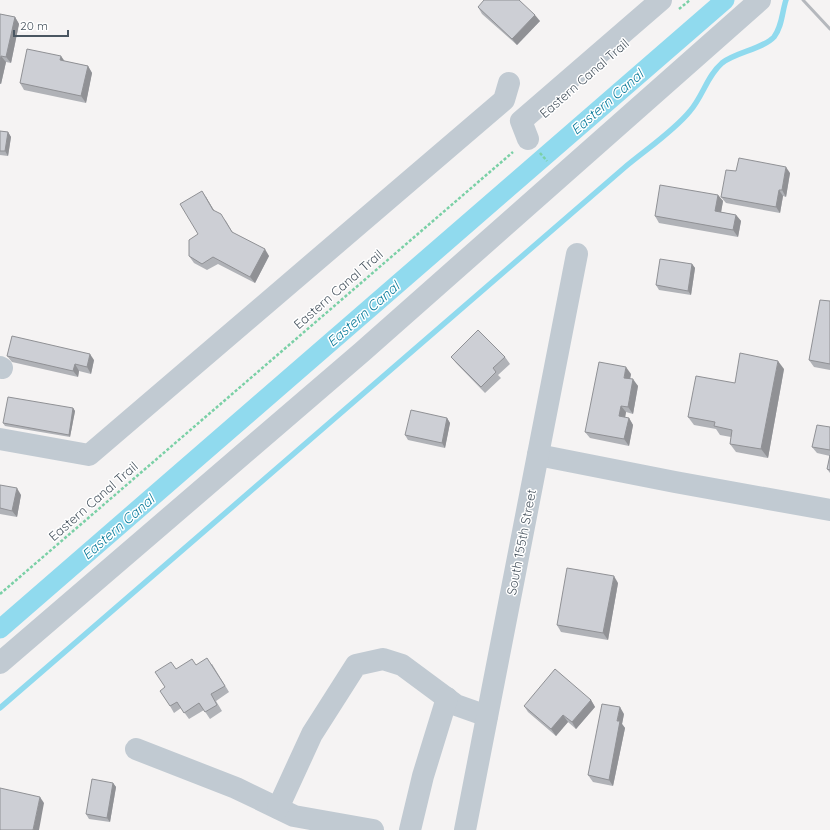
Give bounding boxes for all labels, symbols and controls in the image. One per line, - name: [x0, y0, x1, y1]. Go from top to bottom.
- scale bar: [14, 12, 68, 38]
- text: 20 m: [20, 18, 48, 33]
- street label: Eastern Canal Trail: [536, 35, 632, 121]
- water label: Eastern Canal: [567, 66, 647, 138]
- street label: Eastern Canal Trail: [290, 246, 386, 332]
- water label: Eastern Canal: [323, 278, 403, 350]
- street label: Eastern Canal Trail: [45, 458, 141, 544]
- street label: South 155th Street: [503, 488, 539, 596]
- water label: Eastern Canal: [78, 491, 158, 563]

